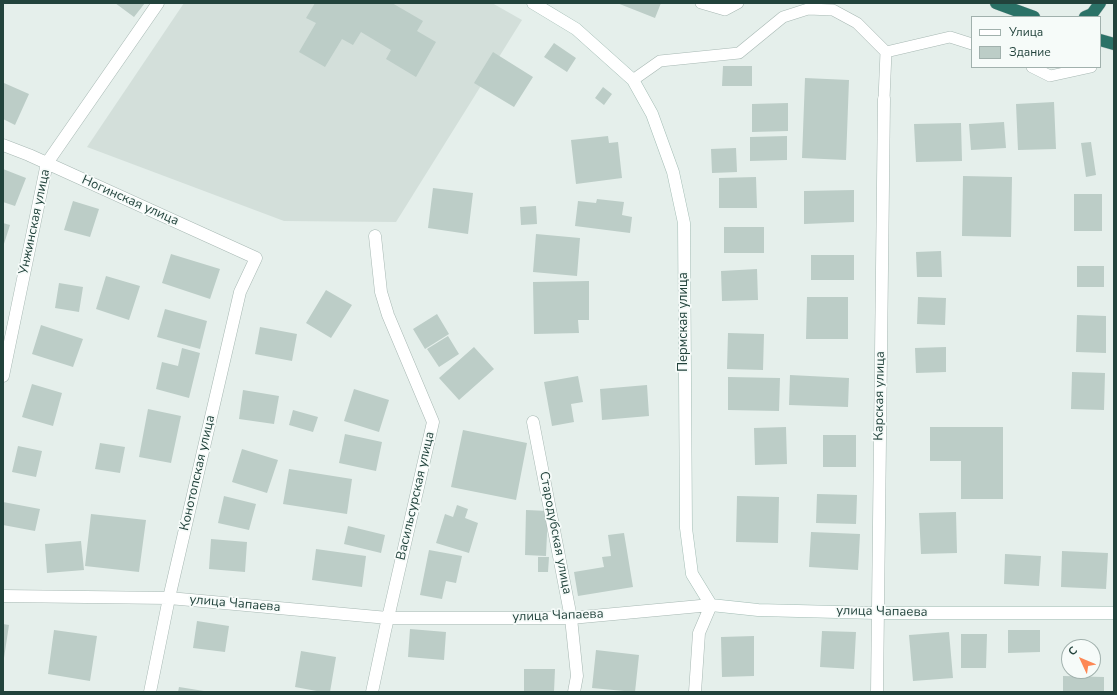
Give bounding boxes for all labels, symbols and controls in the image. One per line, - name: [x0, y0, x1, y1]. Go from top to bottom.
- legend: [971, 16, 1101, 68]
- text: Улица: [1009, 24, 1043, 40]
- text: Здание: [1009, 44, 1051, 60]
- street label: Унжинская улица: [16, 168, 54, 276]
- street label: Ногинская улица: [79, 173, 181, 229]
- street label: Пермская улица: [676, 272, 692, 372]
- street label: Карская улица: [871, 351, 889, 441]
- street label: Конотопская улица: [177, 414, 219, 532]
- street label: Васильсурская улица: [394, 430, 438, 562]
- street label: Стародубская улица: [535, 470, 575, 596]
- street label: улица Чапаева: [189, 592, 281, 616]
- street label: улица Чапаева: [836, 603, 928, 621]
- street label: улица Чапаева: [512, 607, 604, 625]
- north arrow: [1061, 639, 1101, 679]
- text: С: [1065, 643, 1081, 659]

